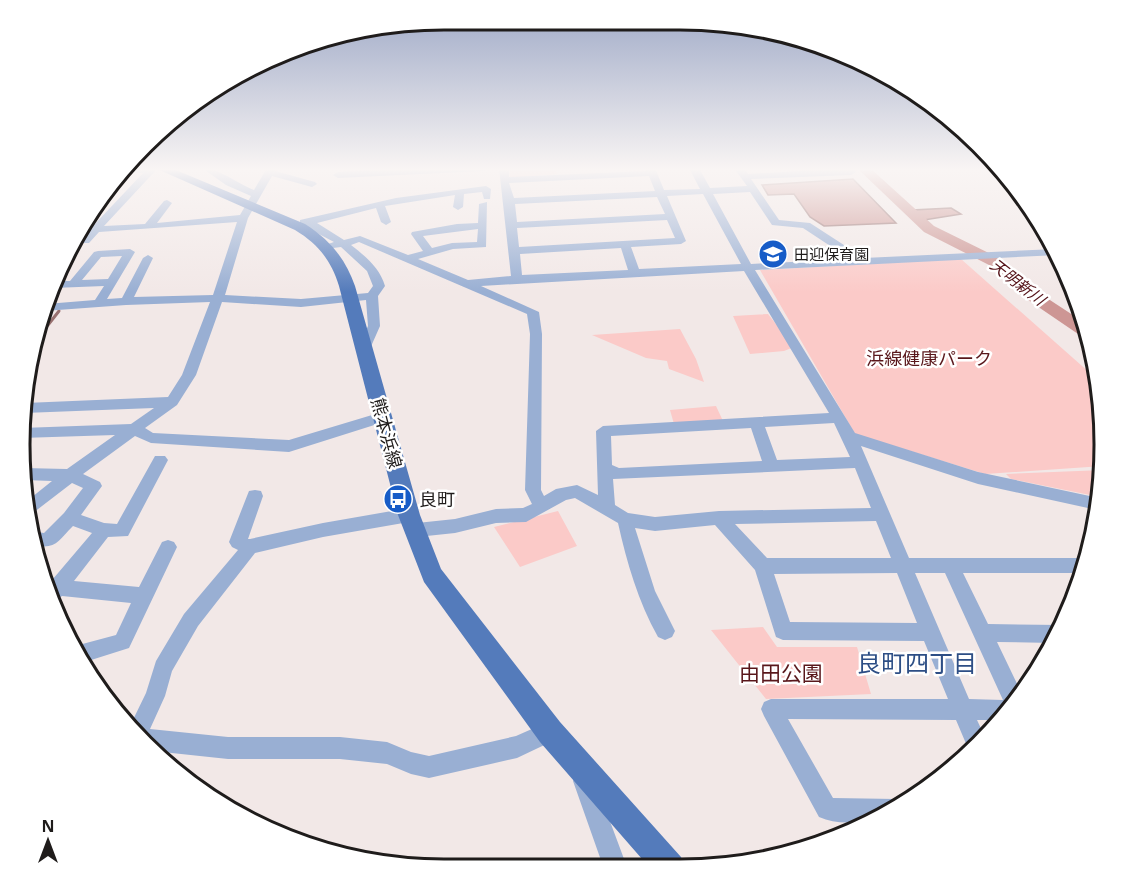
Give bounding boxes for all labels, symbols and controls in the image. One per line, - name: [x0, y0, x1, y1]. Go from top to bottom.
- school or university icon: 田迎保育園: [757, 238, 789, 270]
- place label: 田迎保育園: [794, 244, 869, 264]
- water label: 天明新川: [986, 254, 1052, 312]
- park label: 浜線健康パーク: [866, 346, 992, 370]
- street label: 熊本浜線: [366, 395, 408, 471]
- bus stop icon: 良町: [382, 483, 414, 515]
- place label: 良町: [419, 487, 455, 511]
- district label: 良町四丁目: [857, 646, 977, 679]
- park label: 由田公園: [739, 659, 823, 687]
- north arrow: [18, 811, 78, 871]
- text: N: [41, 815, 55, 837]

